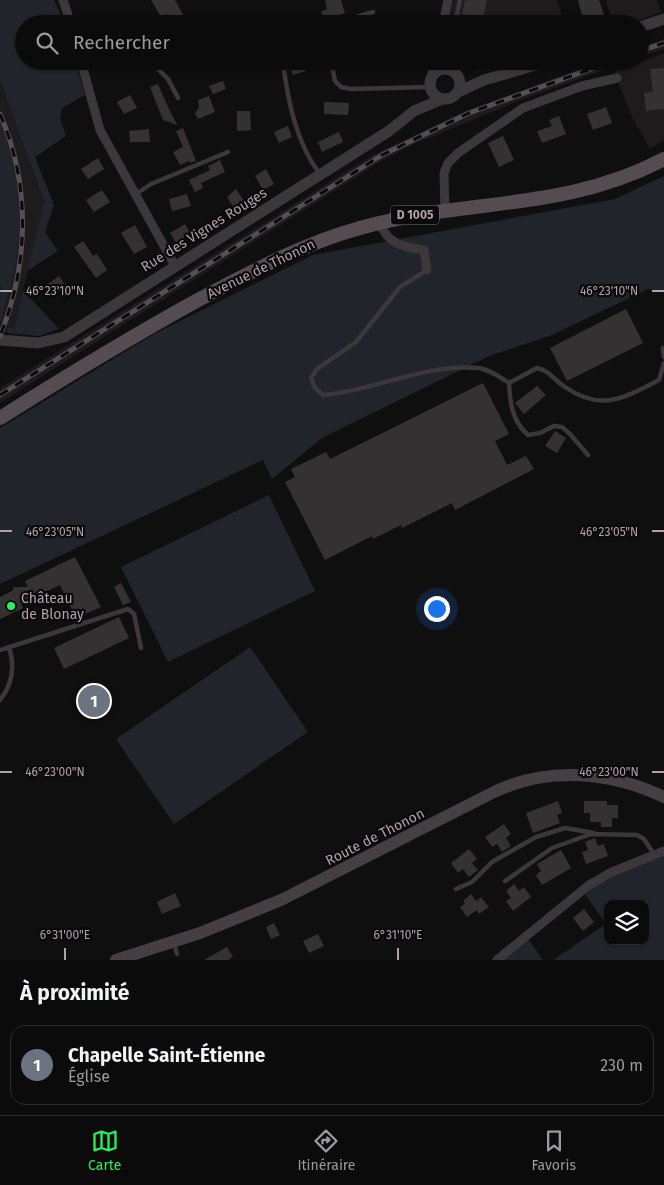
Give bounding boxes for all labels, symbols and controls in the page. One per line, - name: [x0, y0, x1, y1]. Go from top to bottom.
- search box: [15, 15, 649, 70]
- icon: search: [33, 29, 61, 57]
- text: Rechercher: [73, 31, 170, 54]
- street label: Rue des Vignes Rouges: [138, 184, 270, 276]
- road number: D 1005: [391, 206, 439, 224]
- street label: Avenue de Thonon: [204, 235, 318, 303]
- text: 46°23'10"N: [26, 284, 84, 298]
- text: 46°23'10"N: [580, 284, 638, 298]
- text: 46°23'05"N: [26, 525, 84, 539]
- text: 46°23'05"N: [580, 525, 638, 539]
- place label: Château de Blonay: [21, 590, 84, 623]
- your location: [424, 596, 450, 622]
- marker: Château de Blonay: [5, 600, 17, 612]
- pin: 1: [78, 682, 110, 720]
- text: 46°23'00"N: [25, 765, 85, 779]
- text: 46°23'00"N: [579, 765, 639, 779]
- street label: Route de Thonon: [323, 805, 427, 869]
- map controls: [604, 900, 649, 945]
- button: layers: [604, 900, 649, 945]
- text: 6°31'00"E: [40, 928, 90, 942]
- text: 6°31'10"E: [373, 928, 423, 942]
- text: À proximité: [20, 980, 129, 1006]
- text: Chapelle Saint-Étienne: [68, 1044, 265, 1067]
- text: 1: [33, 1056, 41, 1075]
- text: 230 m: [600, 1056, 643, 1075]
- text: Église: [68, 1067, 110, 1086]
- tab: Carte: [88, 1127, 121, 1174]
- tab: Itinéraire: [297, 1127, 355, 1174]
- tab: Favoris: [532, 1127, 576, 1174]

